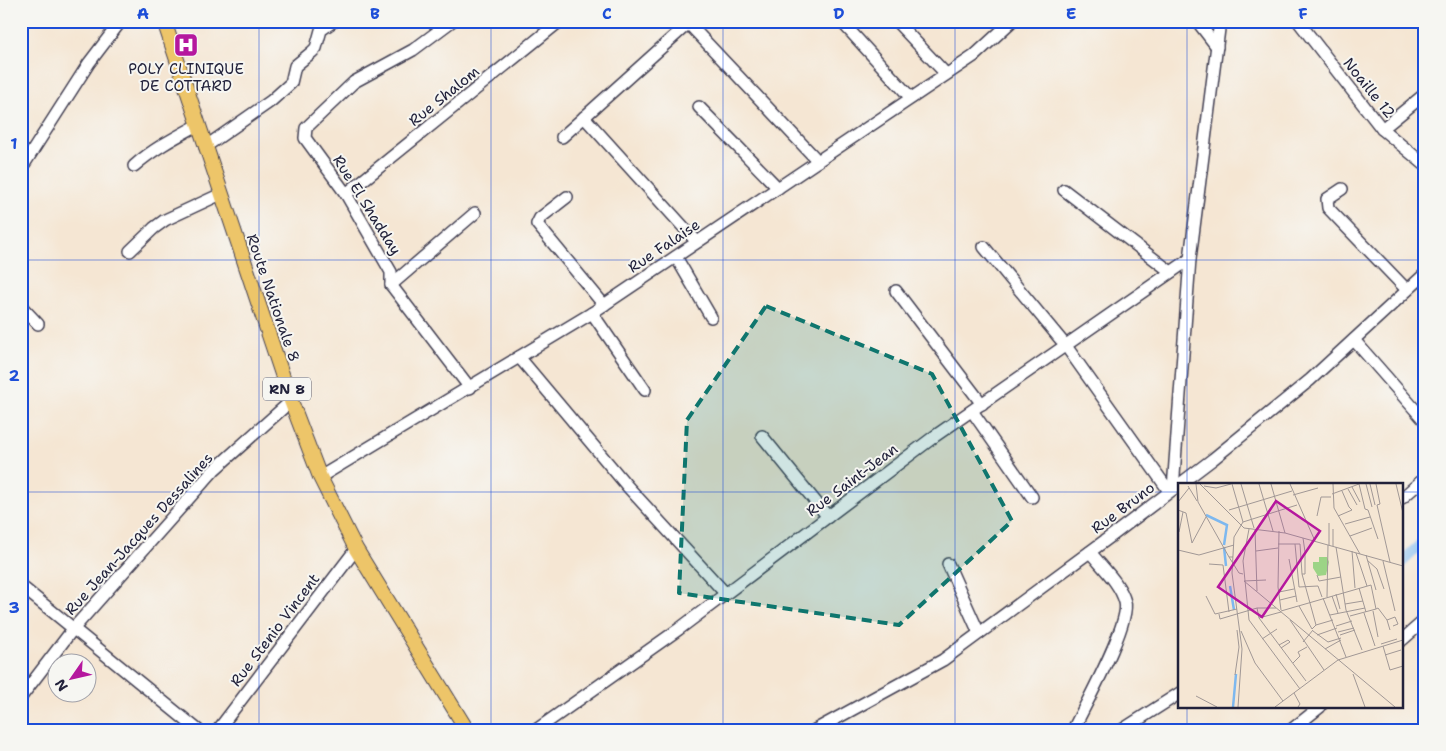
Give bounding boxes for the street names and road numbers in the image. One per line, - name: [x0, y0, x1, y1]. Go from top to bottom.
- street label: Noaille 12: [1339, 54, 1399, 122]
- street label: Rue Shalom: [405, 61, 483, 131]
- street label: Rue El Shadday: [328, 151, 406, 259]
- street label: Rue Falaise: [624, 215, 704, 277]
- street label: Route Nationale 8: [242, 231, 304, 365]
- road number: RN 8: [263, 378, 311, 400]
- street label: Rue Saint-Jean: [802, 439, 902, 521]
- street label: Rue Jean-Jacques Dessalines: [61, 449, 217, 619]
- street label: Rue Bruno: [1087, 478, 1159, 538]
- street label: Rue Stenio Vincent: [226, 569, 324, 691]

